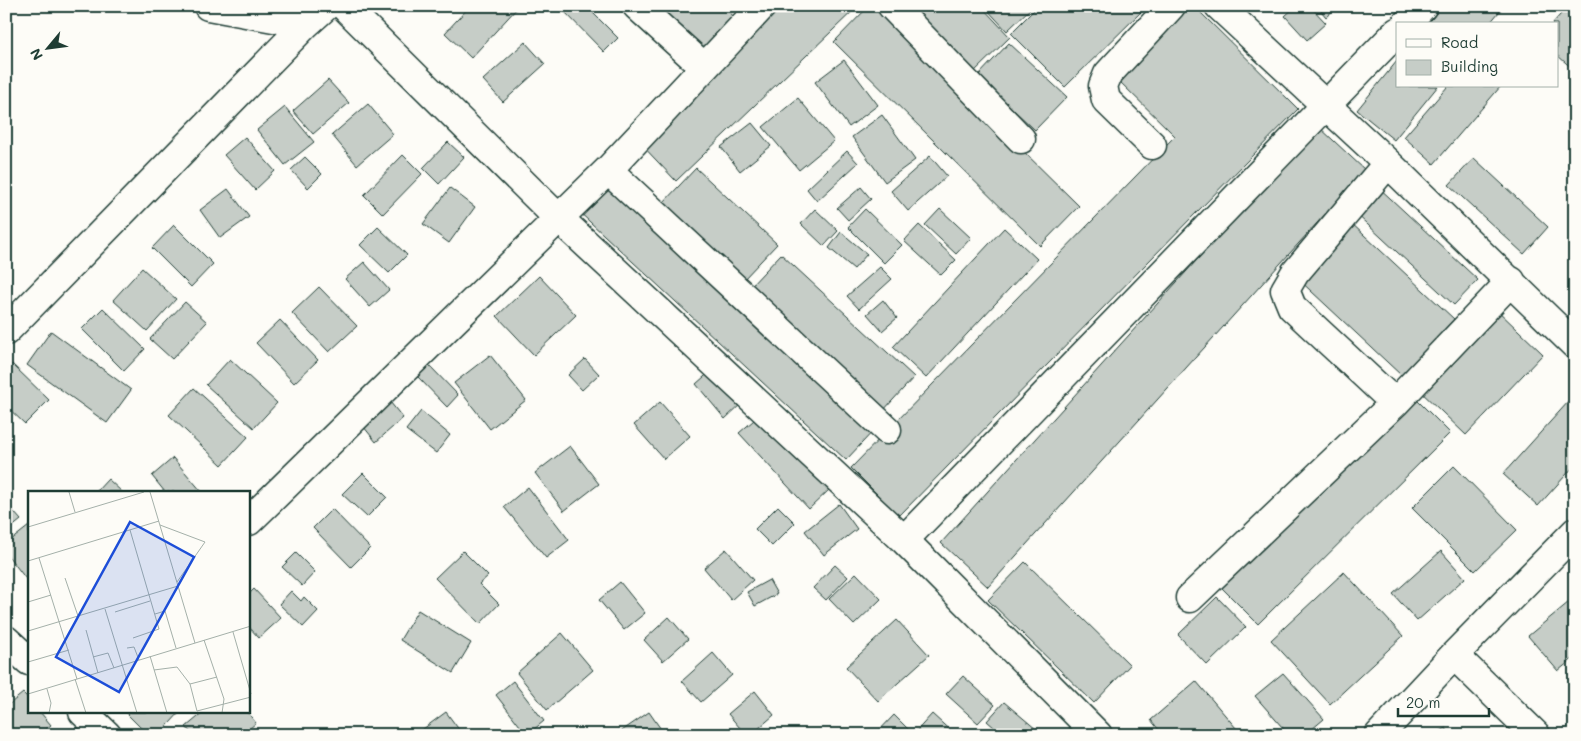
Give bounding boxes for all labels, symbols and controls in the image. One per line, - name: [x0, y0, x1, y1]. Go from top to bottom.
- north arrow: [22, 22, 72, 72]
- legend: [1396, 22, 1558, 88]
- text: Road: [1441, 32, 1478, 52]
- text: N: [25, 45, 47, 64]
- text: Building: [1441, 56, 1498, 76]
- inset map: [28, 491, 250, 714]
- scale bar: [1398, 686, 1490, 718]
- text: 20 m: [1406, 692, 1440, 712]

